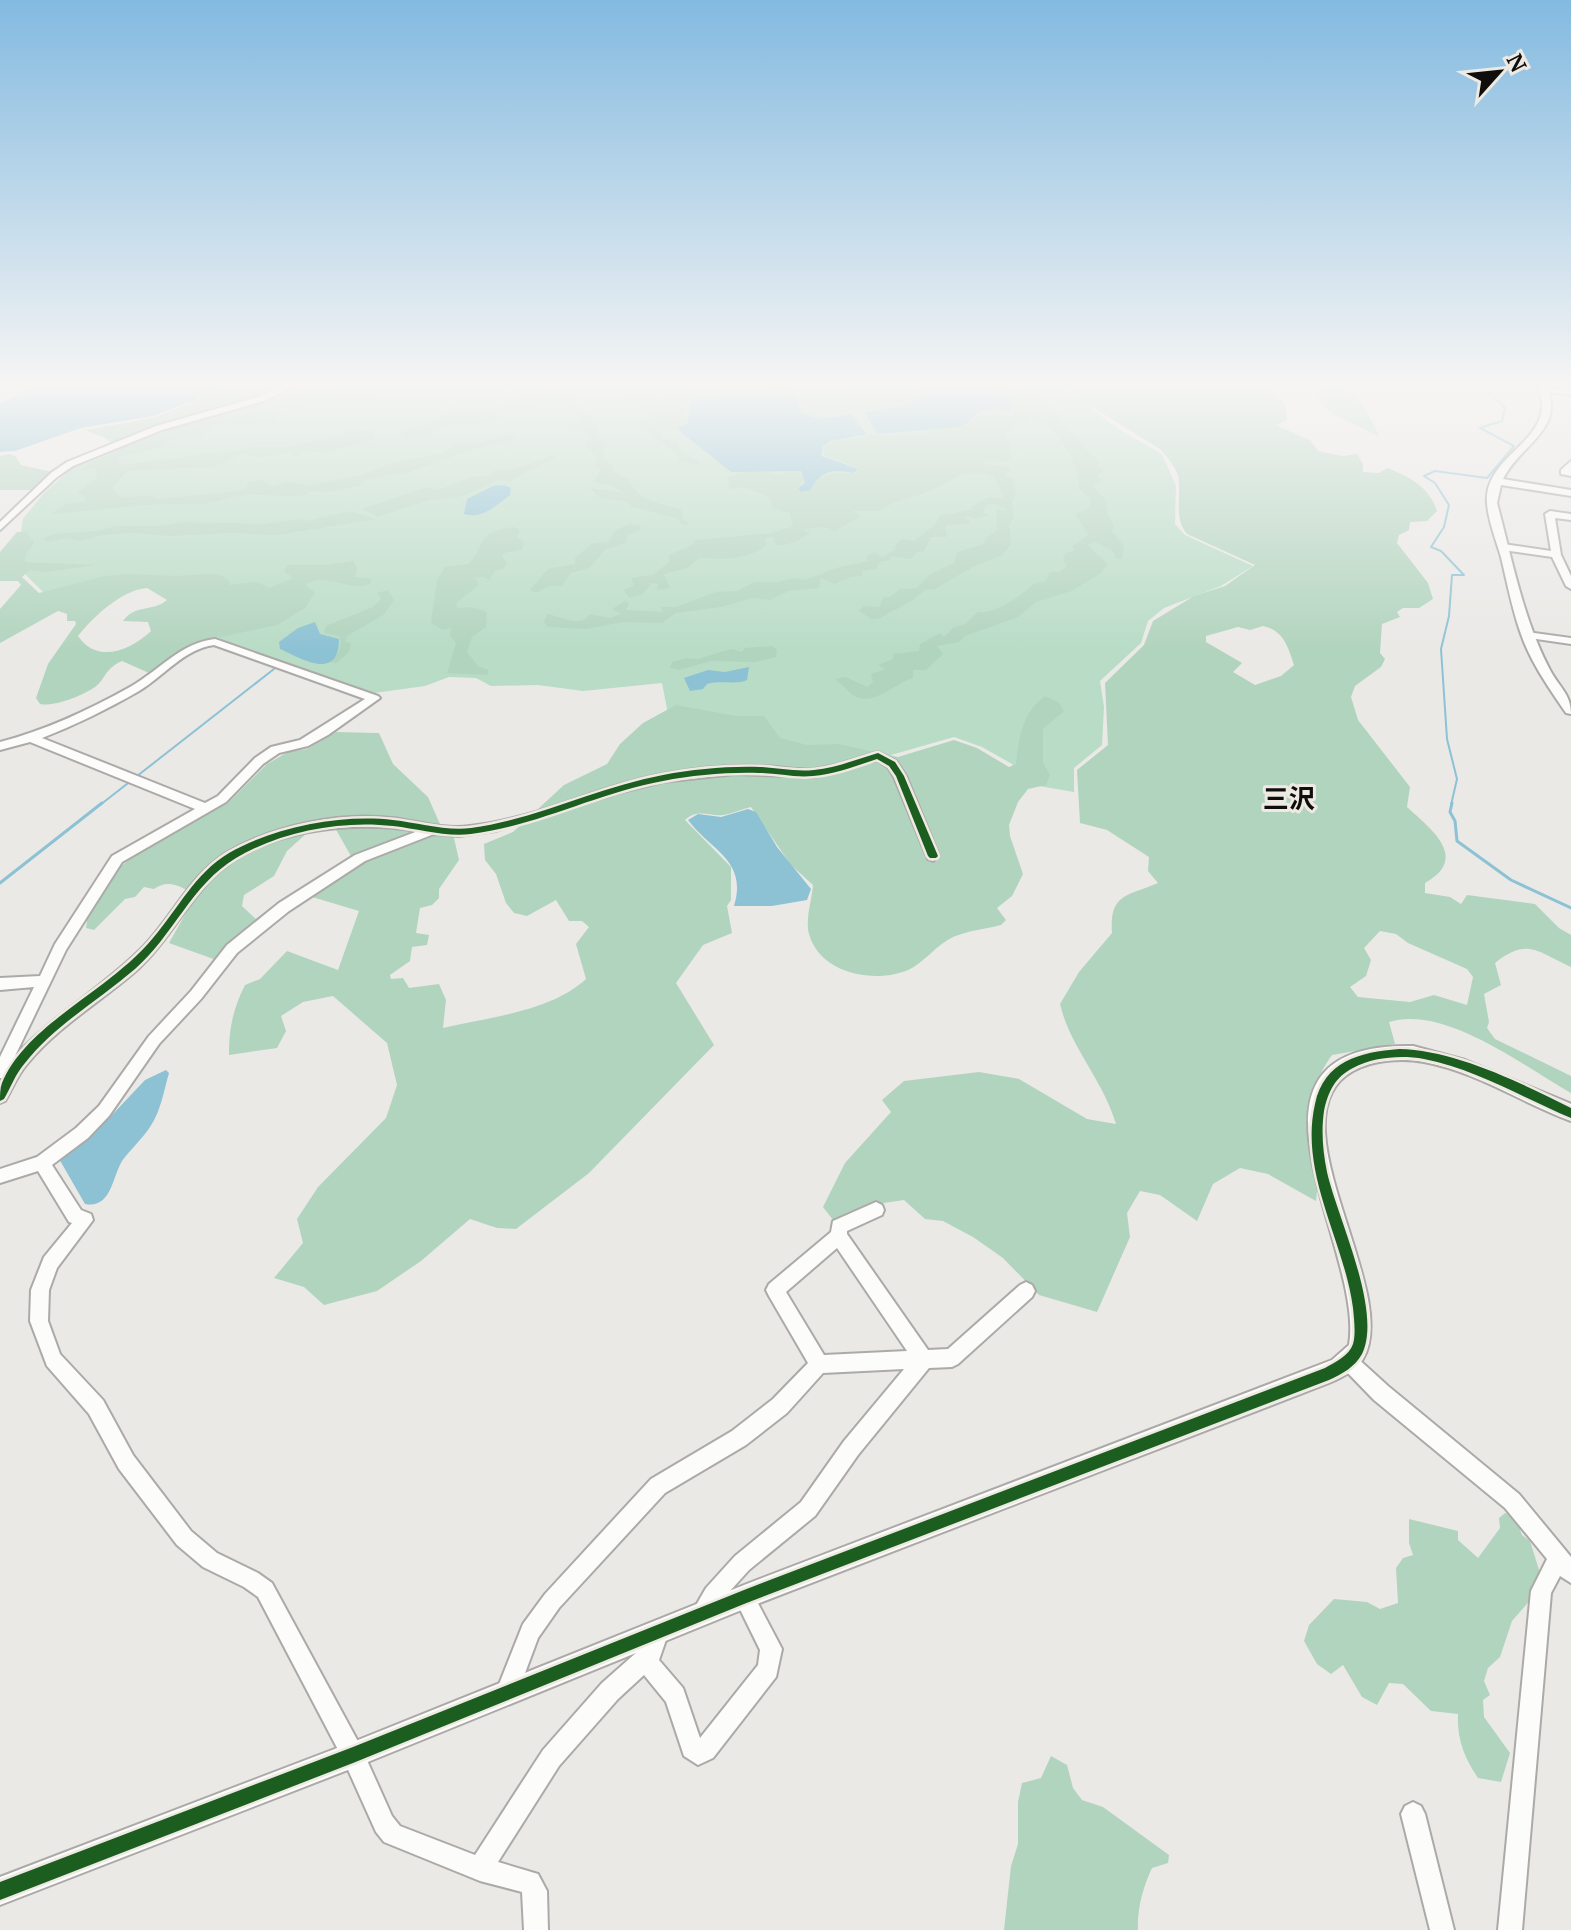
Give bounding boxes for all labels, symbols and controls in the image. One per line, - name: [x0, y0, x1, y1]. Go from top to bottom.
- north arrow: [1459, 32, 1539, 112]
- text: N: [1501, 49, 1534, 77]
- district label: 三沢: [1263, 781, 1315, 815]

